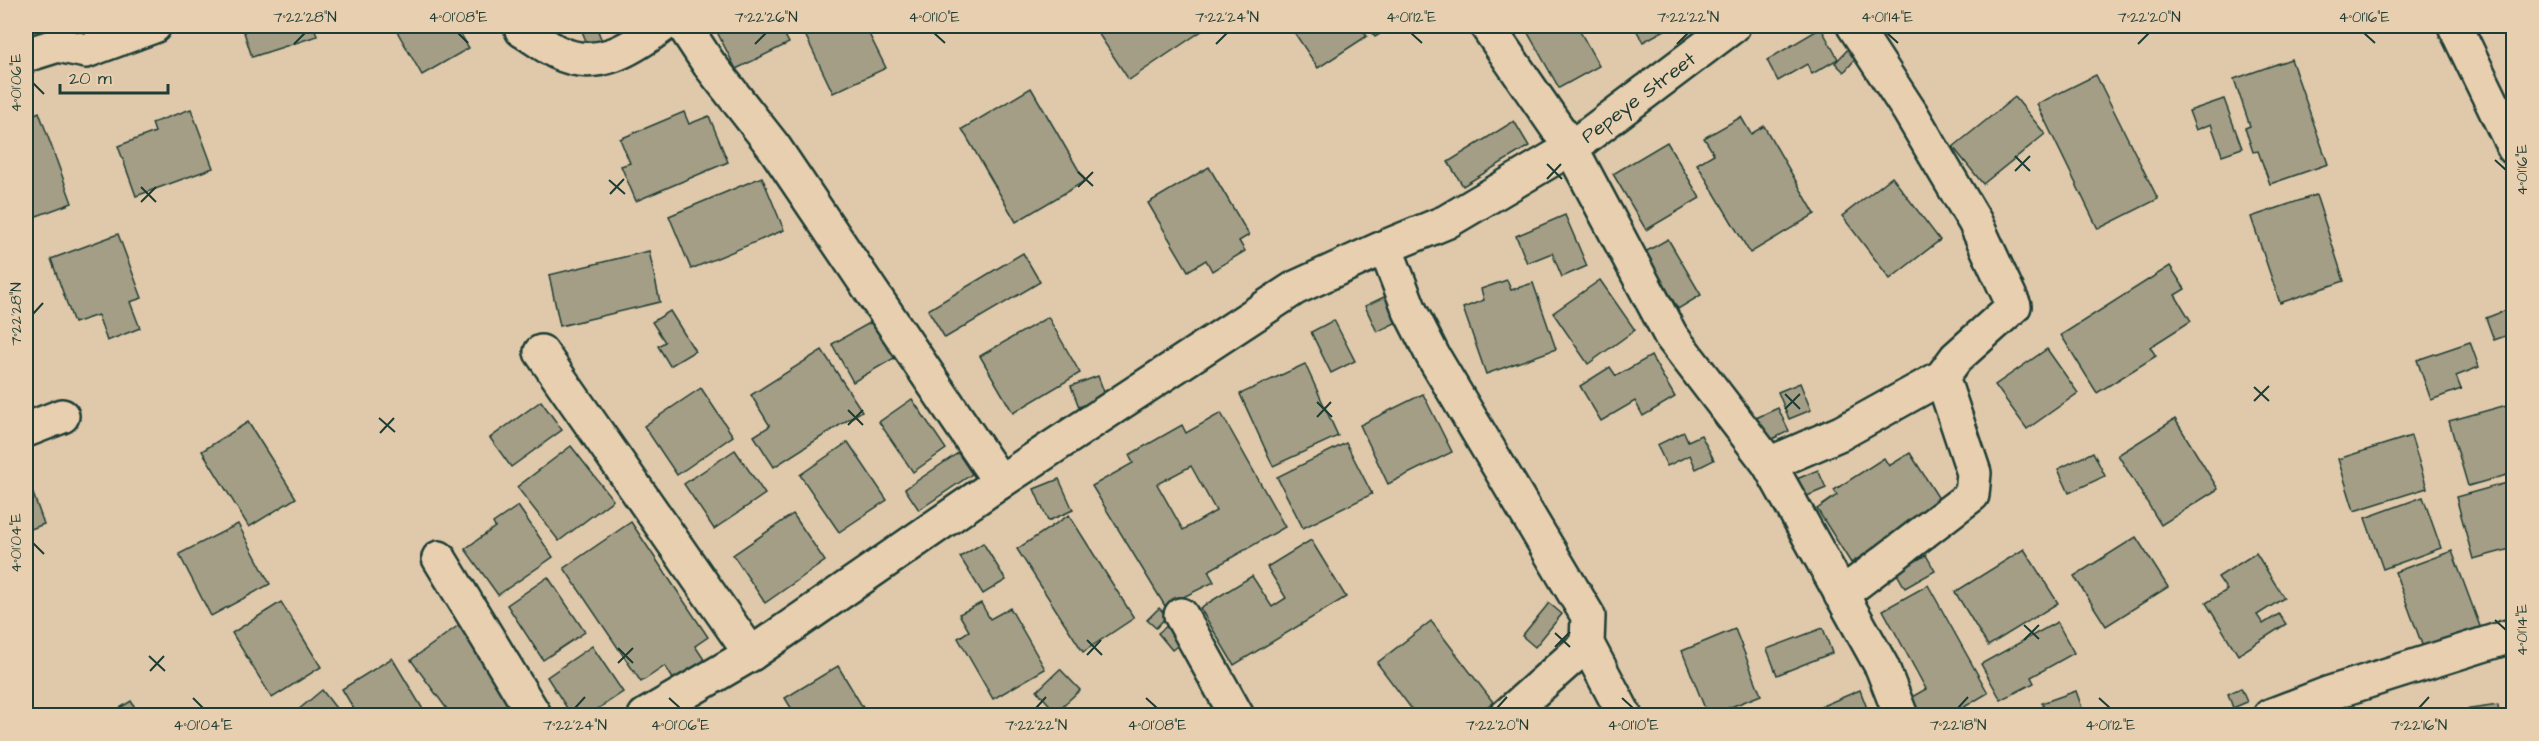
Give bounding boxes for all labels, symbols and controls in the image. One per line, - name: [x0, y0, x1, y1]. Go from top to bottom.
- text: 7°22'28"N: [273, 7, 337, 28]
- text: 4°01'08"E: [429, 7, 488, 28]
- text: 7°22'26"N: [734, 7, 798, 28]
- text: 4°01'10"E: [908, 7, 960, 28]
- text: 7°22'24"N: [1195, 7, 1259, 28]
- text: 4°01'12"E: [1386, 7, 1436, 28]
- text: 7°22'22"N: [1657, 7, 1719, 28]
- text: 4°01'14"E: [1861, 7, 1913, 28]
- text: 7°22'20"N: [2117, 7, 2181, 28]
- text: 4°01'16"E: [2338, 7, 2390, 28]
- street label: Pepeye Street: [1575, 45, 1702, 151]
- text: 4°01'06"E: [6, 54, 27, 112]
- scale bar: [60, 57, 168, 95]
- text: 20 m: [69, 66, 112, 91]
- text: 4°01'16"E: [2512, 144, 2533, 196]
- text: 7°22'28"N: [6, 282, 27, 346]
- text: 4°01'04"E: [6, 513, 27, 573]
- text: 4°01'14"E: [2512, 604, 2533, 656]
- text: 4°01'04"E: [173, 715, 233, 736]
- text: 7°22'24"N: [543, 715, 607, 736]
- text: 4°01'06"E: [651, 715, 709, 736]
- text: 7°22'22"N: [1005, 715, 1067, 736]
- text: 4°01'08"E: [1128, 715, 1187, 736]
- text: 7°22'20"N: [1465, 715, 1529, 736]
- text: 4°01'10"E: [1607, 715, 1659, 736]
- text: 7°22'18"N: [1930, 715, 1986, 736]
- text: 4°01'12"E: [2085, 715, 2135, 736]
- text: 7°22'16"N: [2391, 715, 2447, 736]

